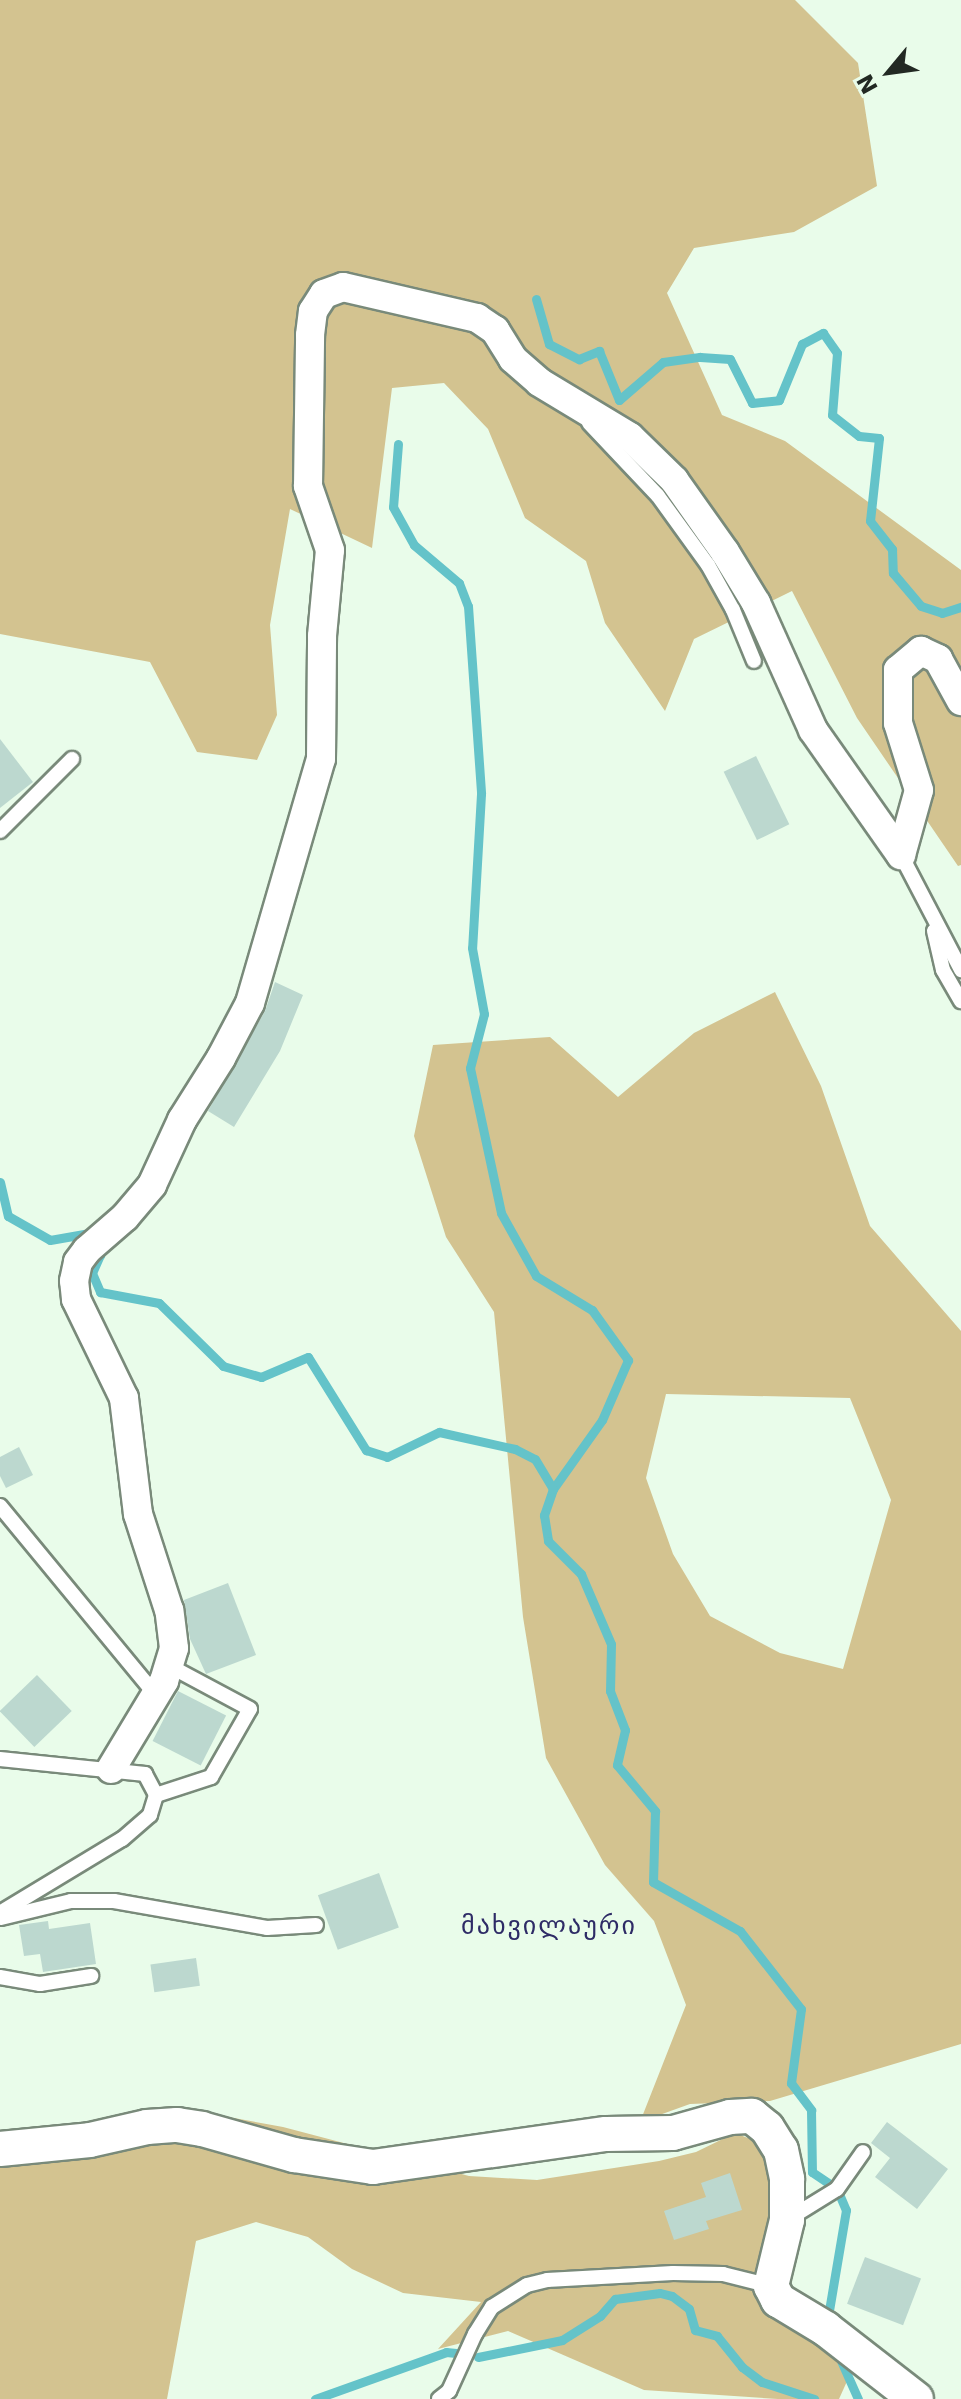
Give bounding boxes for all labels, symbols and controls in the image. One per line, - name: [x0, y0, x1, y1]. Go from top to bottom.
- north arrow: [849, 32, 929, 112]
- text: N: [852, 70, 883, 98]
- district label: მახვილაური: [461, 1910, 637, 1942]

